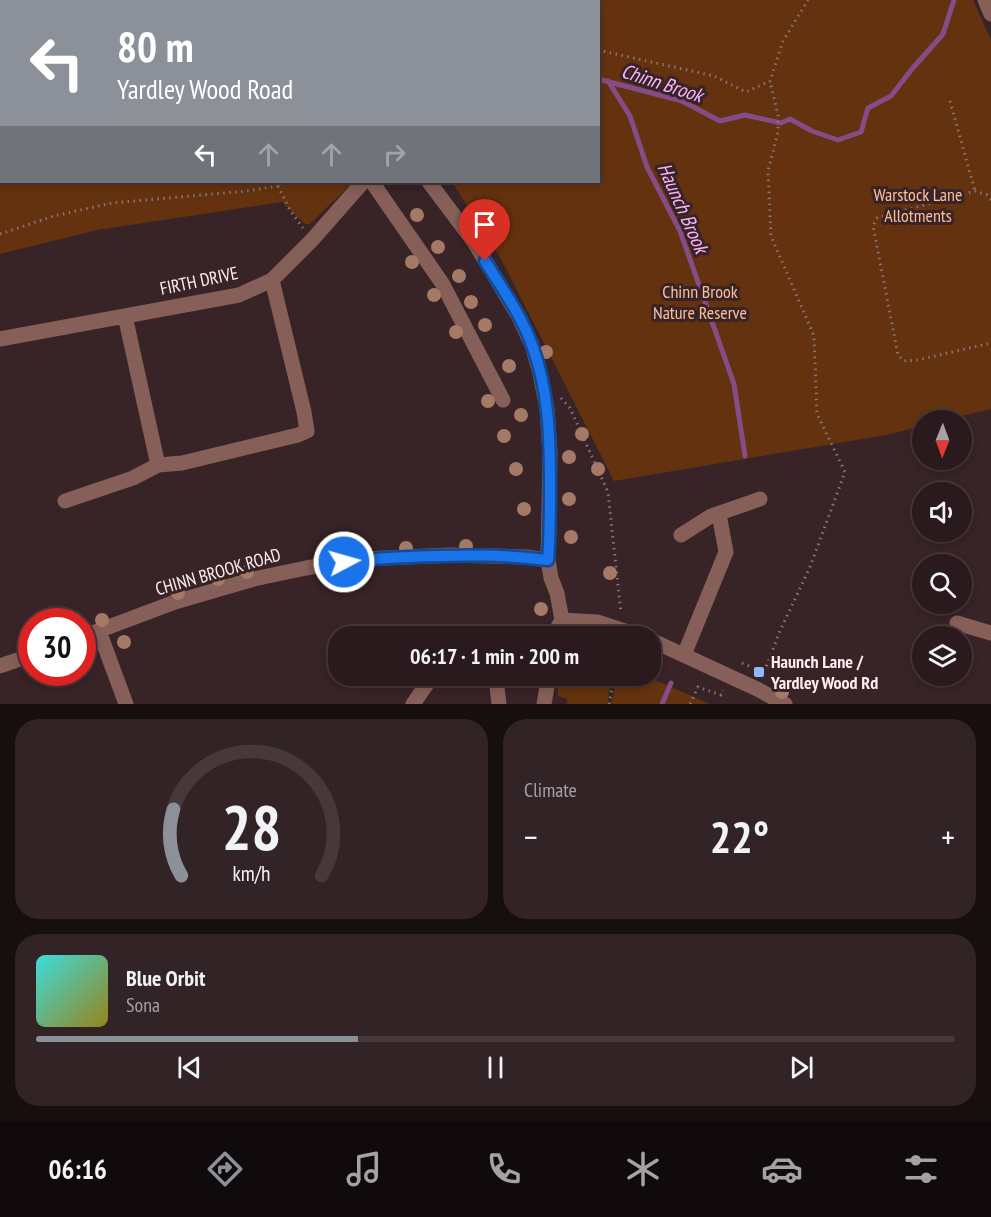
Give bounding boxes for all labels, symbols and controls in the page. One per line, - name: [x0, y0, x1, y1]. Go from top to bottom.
- text: 80 m: [117, 19, 194, 74]
- icon: left: [18, 24, 96, 102]
- water label: Chinn Brook: [618, 58, 708, 109]
- text: Yardley Wood Road: [117, 72, 293, 106]
- icon: left: [189, 138, 222, 171]
- icon: ahead: [252, 138, 285, 171]
- icon: ahead: [315, 138, 348, 171]
- icon: right: [378, 138, 411, 171]
- water label: Haunch Brook: [652, 159, 715, 259]
- park label: Warstock Lane Allotments: [874, 183, 962, 227]
- pin: [459, 199, 510, 261]
- icon: arrive: [468, 208, 501, 241]
- street label: FIRTH DRIVE: [158, 261, 240, 300]
- park label: Chinn Brook Nature Reserve: [653, 280, 747, 324]
- north arrow: [912, 410, 972, 470]
- map controls: [912, 410, 972, 686]
- button: sound: [912, 482, 972, 542]
- position arrow: [312, 530, 376, 594]
- street label: CHINN BROOK ROAD: [152, 543, 283, 600]
- button: search: [912, 554, 972, 614]
- speed limit sign: 30: [18, 608, 96, 686]
- button: layers: [912, 626, 972, 686]
- text: 06:17 · 1 min · 200 m: [410, 642, 579, 670]
- place label: Haunch Lane / Yardley Wood Rd: [770, 650, 878, 694]
- marker: Haunch Lane / Yardley Wood Rd: [752, 665, 766, 679]
- text: Climate: [524, 777, 577, 803]
- text: 28: [222, 786, 281, 867]
- text: 22°: [710, 807, 769, 865]
- text: −: [524, 815, 538, 858]
- text: +: [941, 815, 955, 858]
- text: km/h: [232, 859, 271, 887]
- text: Blue Orbit: [126, 964, 205, 992]
- text: Sona: [126, 992, 160, 1018]
- icon: previous: [173, 1051, 206, 1084]
- icon: pause: [479, 1051, 512, 1084]
- icon: next: [785, 1051, 818, 1084]
- icon: directions: [204, 1148, 246, 1190]
- icon: music: [343, 1148, 385, 1190]
- icon: phone: [483, 1148, 525, 1190]
- icon: climate: [622, 1148, 664, 1190]
- icon: car: [761, 1148, 803, 1190]
- icon: filters: [900, 1148, 942, 1190]
- text: 06:16: [49, 1152, 107, 1186]

